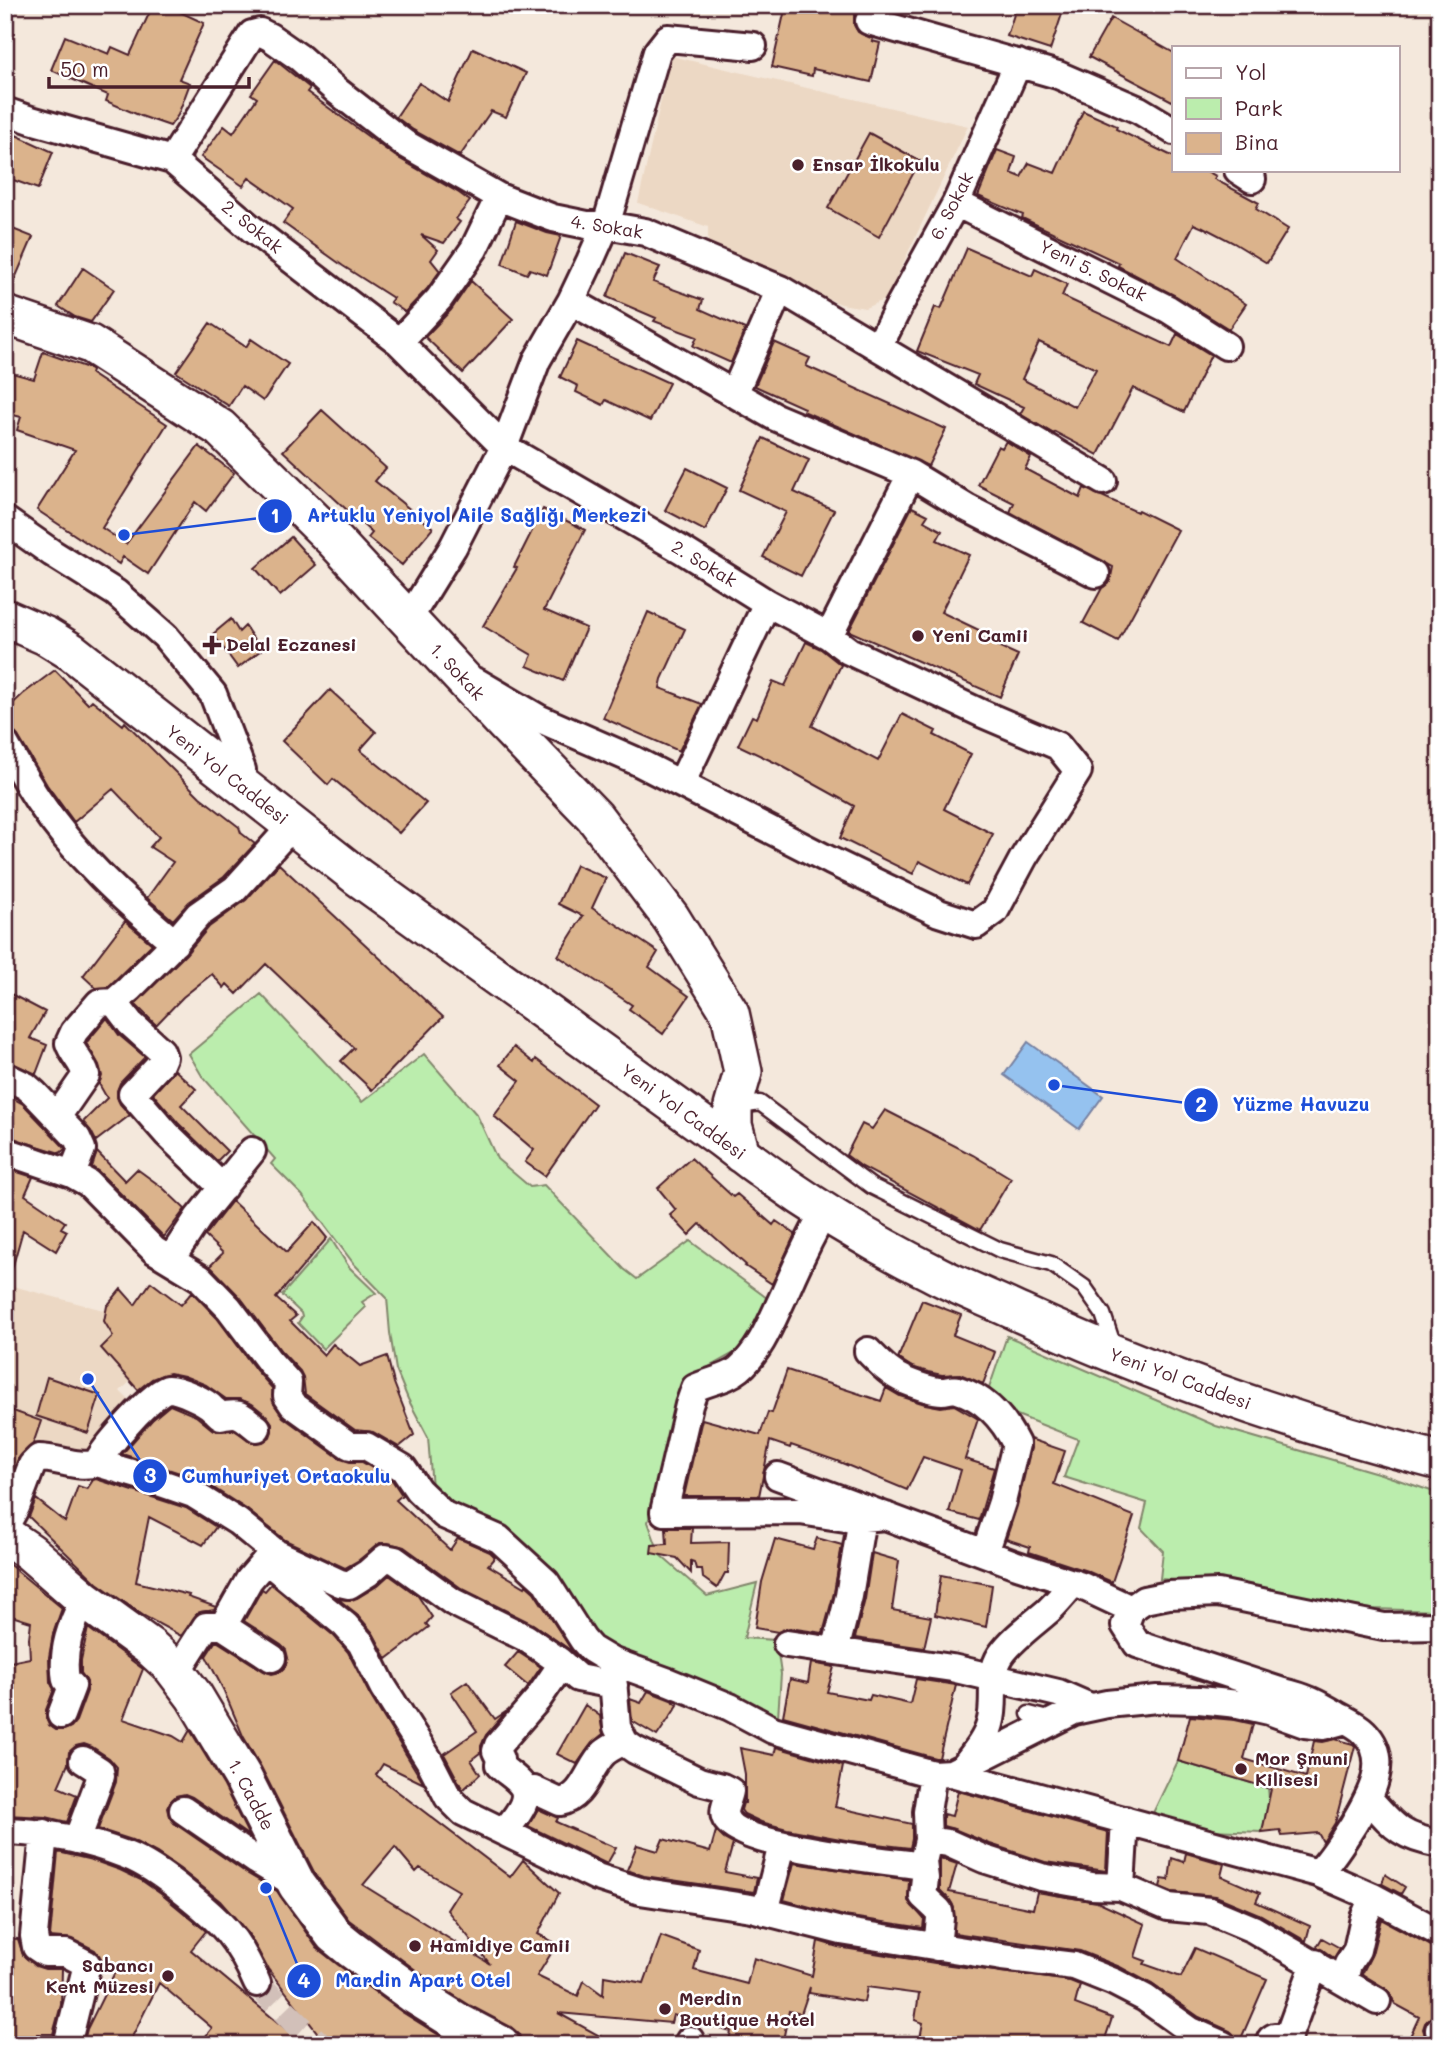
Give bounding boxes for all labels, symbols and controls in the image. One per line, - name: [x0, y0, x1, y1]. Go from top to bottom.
- scale bar: [49, 46, 248, 90]
- legend: [1172, 46, 1400, 172]
- text: 50 m: [60, 55, 109, 82]
- text: Yol: [1235, 58, 1266, 85]
- text: Park: [1235, 94, 1283, 121]
- text: Bina: [1235, 128, 1279, 155]
- place label: Ensar İlkokulu: [812, 152, 940, 176]
- marker: Ensar İlkokulu: [790, 157, 806, 173]
- street label: 6. Sokak: [924, 168, 978, 244]
- street label: 2. Sokak: [217, 194, 288, 258]
- street label: 4. Sokak: [569, 208, 645, 244]
- street label: Yeni 5. Sokak: [1036, 234, 1151, 307]
- callout: Artuklu Yeniyol Aile Sağlığı Merkezi: [258, 496, 661, 536]
- text: 1: [270, 501, 280, 528]
- text: Artuklu Yeniyol Aile Sağlığı Merkezi: [307, 502, 647, 527]
- street label: 2. Sokak: [667, 534, 742, 592]
- place label: Yeni Camii: [932, 623, 1028, 647]
- marker: Yeni Camii: [910, 628, 926, 644]
- place label: Delal Eczanesi: [226, 632, 357, 656]
- marker: Delal Eczanesi: [204, 637, 220, 653]
- street label: 1. Sokak: [425, 637, 490, 705]
- street label: Yeni Yol Caddesi: [161, 719, 294, 830]
- street label: Yeni Yol Caddesi: [616, 1058, 751, 1165]
- callout: Yüzme Havuzu: [1183, 1085, 1383, 1125]
- text: 2: [1195, 1090, 1207, 1117]
- text: Yüzme Havuzu: [1232, 1091, 1370, 1116]
- street label: Yeni Yol Caddesi: [1106, 1341, 1255, 1415]
- callout: Cumhuriyet Ortaokulu: [133, 1456, 405, 1496]
- text: 3: [144, 1461, 156, 1488]
- text: Cumhuriyet Ortaokulu: [181, 1463, 391, 1488]
- place label: Mor Şmuni Kilisesi: [1255, 1746, 1349, 1791]
- street label: 1. Cadde: [223, 1755, 281, 1834]
- marker: Mor Şmuni Kilisesi: [1233, 1761, 1249, 1777]
- place label: Hamidiye Camii: [429, 1933, 570, 1957]
- marker: Hamidiye Camii: [407, 1938, 423, 1954]
- place label: Sabancı Kent Müzesi: [46, 1953, 154, 1998]
- callout: Mardin Apart Otel: [286, 1961, 525, 2001]
- text: 4: [297, 1966, 311, 1993]
- text: Mardin Apart Otel: [335, 1967, 511, 1992]
- marker: Sabancı Kent Müzesi: [160, 1968, 176, 1984]
- place label: Merdin Boutique Hotel: [679, 1986, 815, 2031]
- marker: Merdin Boutique Hotel: [657, 2001, 673, 2017]

